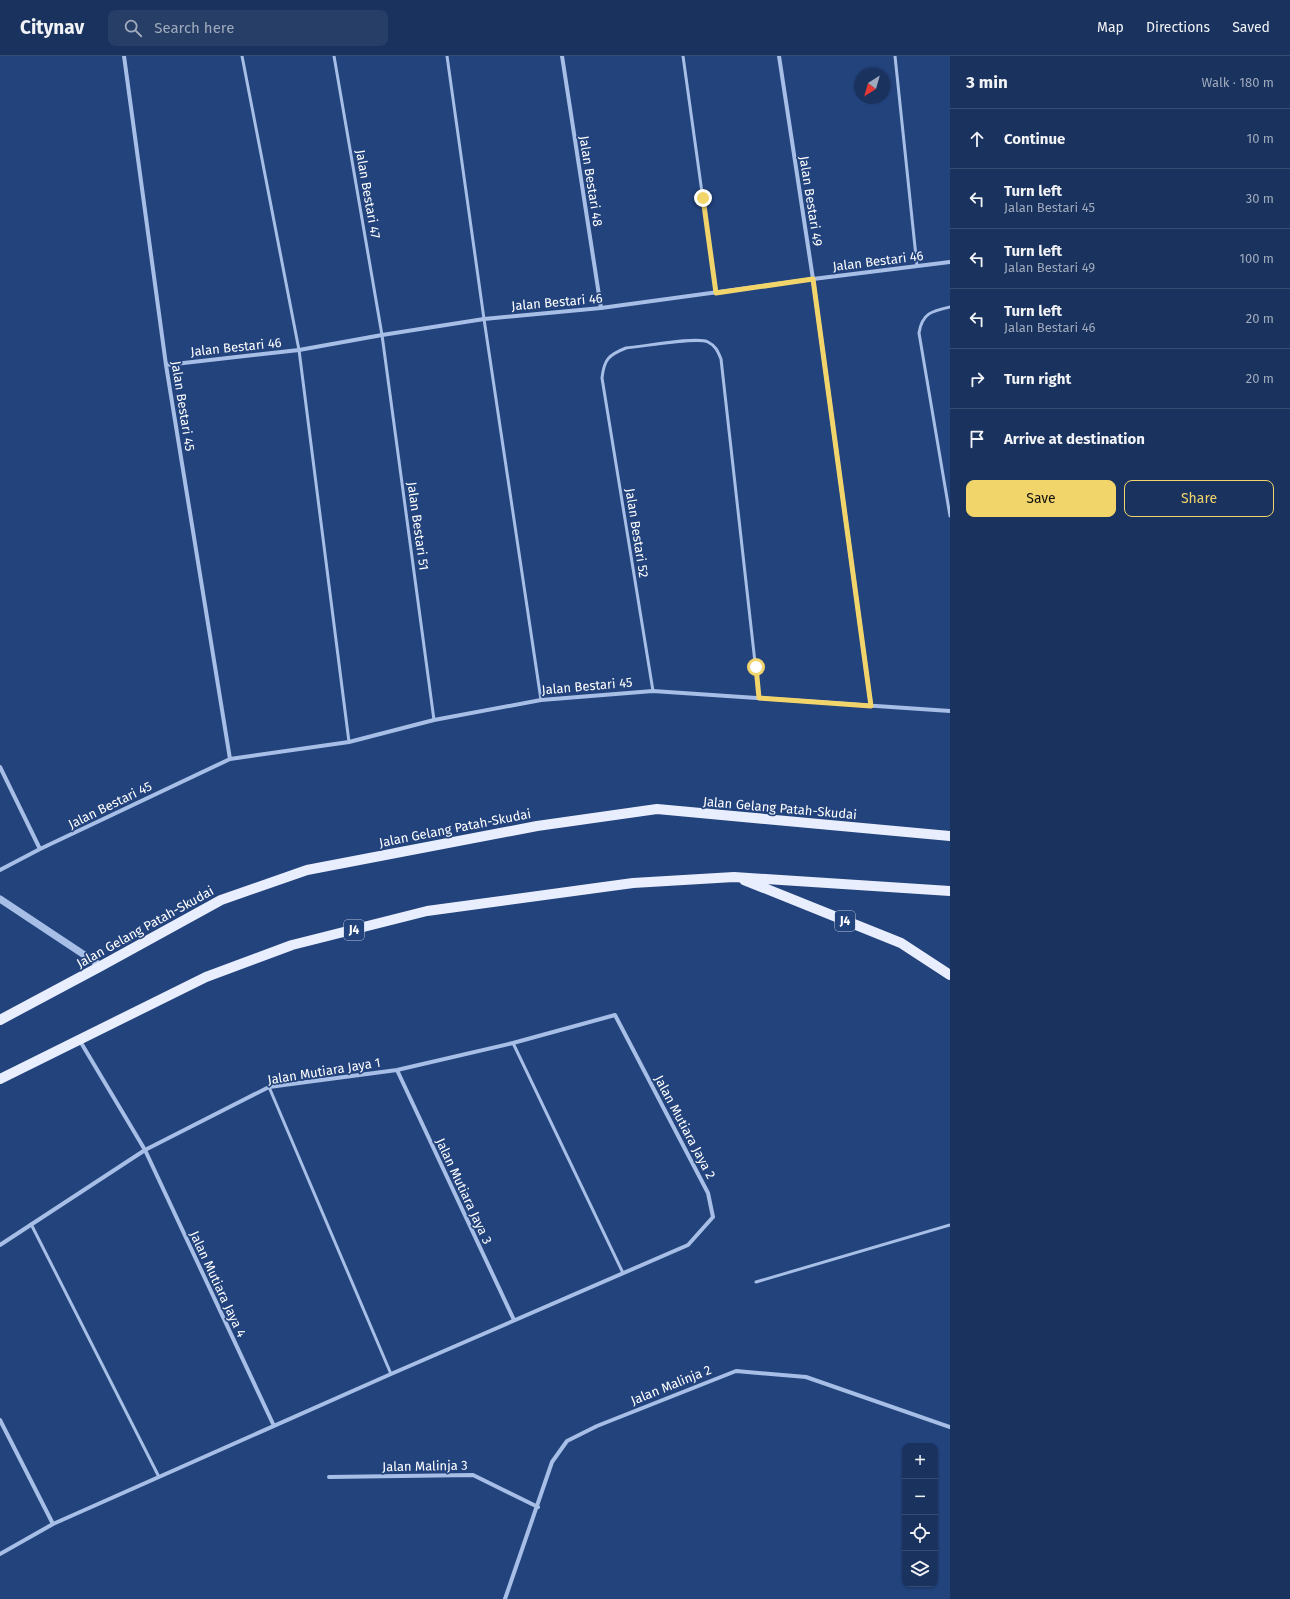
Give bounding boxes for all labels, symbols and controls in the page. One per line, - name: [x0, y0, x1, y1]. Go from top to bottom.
- search box: [108, 10, 388, 46]
- text: Citynav: [20, 16, 84, 39]
- icon: search: [122, 17, 144, 39]
- text: Search here: [154, 19, 234, 37]
- text: Map: [1097, 19, 1124, 36]
- text: Directions: [1146, 19, 1210, 36]
- text: Saved: [1232, 19, 1270, 36]
- north arrow: [854, 68, 890, 104]
- text: 3 min: [966, 72, 1008, 93]
- text: Walk · 180 m: [1202, 75, 1274, 90]
- icon: ahead: [966, 128, 988, 150]
- text: Continue: [1004, 130, 1065, 148]
- text: 10 m: [1247, 131, 1274, 146]
- street label: Jalan Bestari 48: [576, 135, 606, 227]
- street label: Jalan Bestari 47: [353, 148, 383, 240]
- street label: Jalan Bestari 49: [796, 155, 826, 247]
- text: Turn left: [1004, 182, 1062, 200]
- icon: left: [966, 188, 988, 210]
- route end: [694, 189, 712, 207]
- text: 30 m: [1246, 191, 1274, 206]
- text: Jalan Bestari 45: [1004, 200, 1095, 215]
- text: Turn left: [1004, 242, 1062, 260]
- street label: Jalan Bestari 46: [832, 248, 924, 274]
- icon: left: [966, 248, 988, 270]
- text: 100 m: [1239, 251, 1274, 266]
- text: Jalan Bestari 49: [1004, 260, 1095, 275]
- street label: Jalan Bestari 46: [511, 291, 603, 313]
- text: Turn left: [1004, 302, 1062, 320]
- icon: left: [966, 308, 988, 330]
- text: 20 m: [1246, 311, 1274, 326]
- text: Jalan Bestari 46: [1004, 320, 1096, 335]
- street label: Jalan Bestari 46: [190, 335, 282, 359]
- street label: Jalan Bestari 45: [168, 360, 198, 452]
- icon: right: [966, 368, 988, 390]
- text: Turn right: [1004, 370, 1071, 388]
- text: 20 m: [1246, 371, 1274, 386]
- icon: arrive: [966, 428, 988, 450]
- text: Arrive at destination: [1004, 430, 1145, 448]
- button: Save: [966, 480, 1116, 517]
- button: Share: [1124, 480, 1274, 517]
- street label: Jalan Bestari 51: [404, 481, 432, 571]
- street label: Jalan Bestari 52: [623, 487, 651, 579]
- route start: [747, 658, 765, 676]
- street label: Jalan Bestari 45: [541, 675, 633, 697]
- street label: Jalan Bestari 45: [66, 778, 154, 832]
- street label: Jalan Gelang Patah-Skudai: [702, 794, 858, 822]
- street label: Jalan Gelang Patah-Skudai: [378, 806, 532, 850]
- street label: Jalan Gelang Patah-Skudai: [74, 883, 216, 971]
- road number: J4: [835, 911, 855, 931]
- road number: J4: [344, 920, 364, 940]
- street label: Jalan Mutiara Jaya 1: [266, 1055, 382, 1087]
- street label: Jalan Mutiara Jaya 2: [651, 1073, 719, 1181]
- street label: Jalan Mutiara Jaya 3: [433, 1136, 495, 1246]
- street label: Jalan Mutiara Jaya 4: [187, 1229, 249, 1340]
- street label: Jalan Malinja 2: [629, 1362, 713, 1408]
- map controls: [902, 1443, 938, 1587]
- button: +: [902, 1443, 938, 1479]
- street label: Jalan Malinja 3: [382, 1458, 468, 1474]
- button: −: [902, 1479, 938, 1515]
- button: locate: [902, 1515, 938, 1551]
- button: layers: [902, 1551, 938, 1587]

